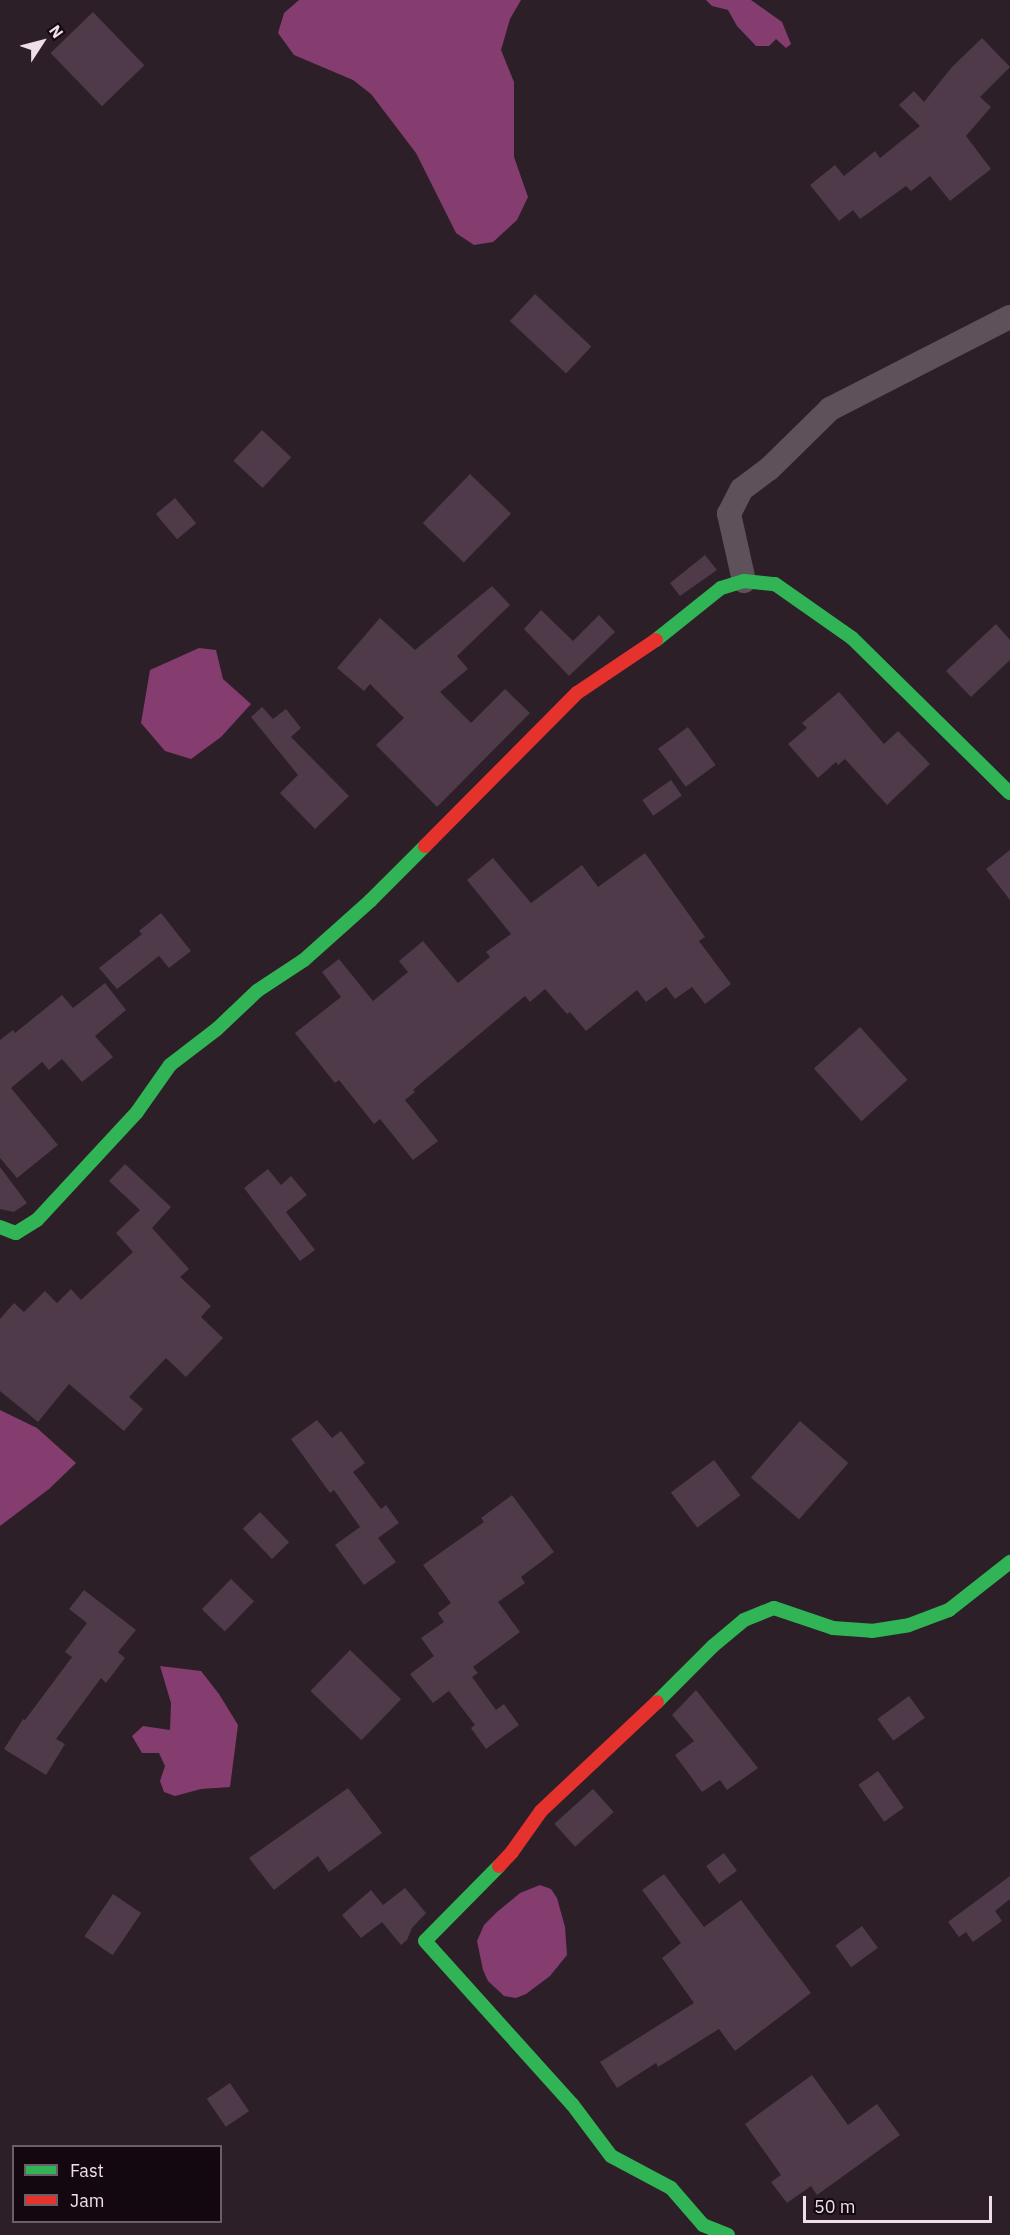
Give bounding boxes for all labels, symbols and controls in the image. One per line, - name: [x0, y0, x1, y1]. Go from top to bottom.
- north arrow: [12, 12, 72, 72]
- text: N: [45, 21, 68, 42]
- legend: [12, 2145, 222, 2223]
- text: Fast: [70, 2159, 104, 2182]
- scale bar: [806, 2184, 995, 2222]
- text: Jam: [70, 2189, 105, 2212]
- text: 50 m: [814, 2195, 856, 2218]

